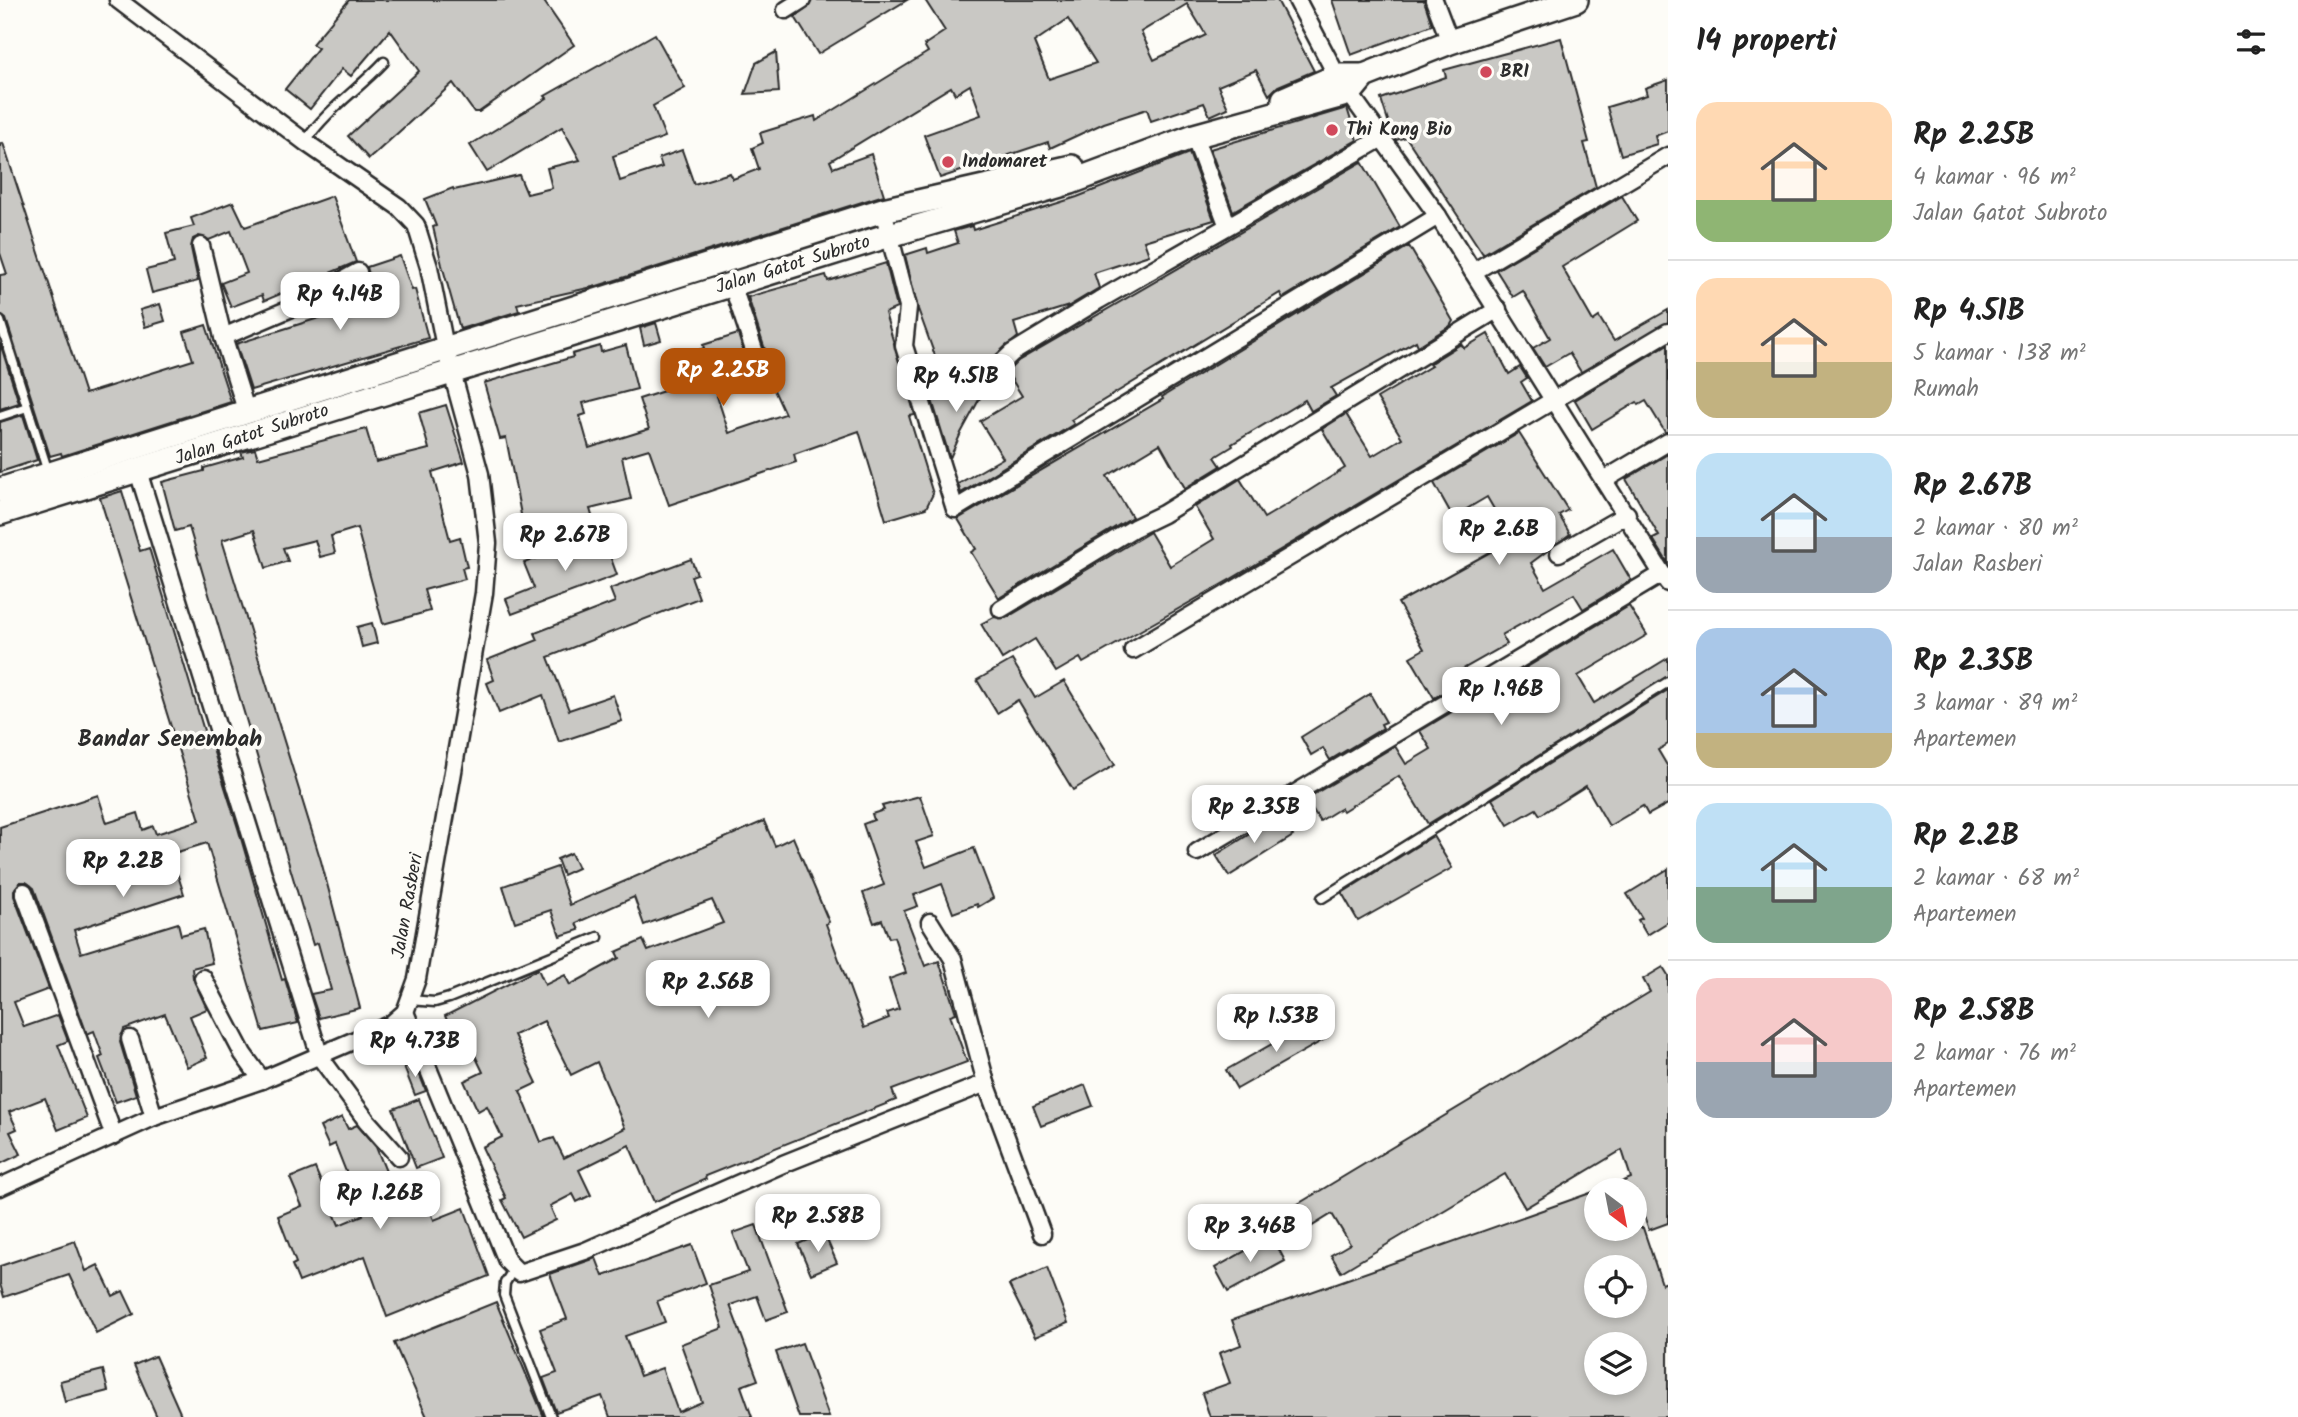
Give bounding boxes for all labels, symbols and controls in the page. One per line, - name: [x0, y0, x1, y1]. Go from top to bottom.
- text: 14 properti: [1696, 18, 1837, 66]
- icon: filters: [2232, 23, 2270, 61]
- place label: BRI: [1500, 57, 1529, 87]
- marker: BRI: [1478, 64, 1494, 80]
- text: Rp 2.25B: [1913, 112, 2035, 160]
- place label: Thi Kong Bio: [1346, 115, 1452, 145]
- marker: Thi Kong Bio: [1324, 122, 1340, 138]
- icon: home: [1752, 130, 1836, 214]
- place label: Indomaret: [962, 147, 1048, 177]
- marker: Indomaret: [940, 154, 956, 170]
- text: 4 kamar · 96 m²: [1913, 160, 2076, 196]
- text: Jalan Gatot Subroto: [1913, 196, 2107, 232]
- street label: Jalan Gatot Subroto: [712, 227, 874, 303]
- pin: Rp 4.14B: [268, 272, 412, 332]
- text: Rp 4.14B: [297, 277, 383, 313]
- text: Rp 4.51B: [1913, 288, 2025, 336]
- icon: home: [1752, 306, 1836, 390]
- text: 5 kamar · 138 m²: [1913, 336, 2086, 372]
- pin: Rp 2.25B: [651, 348, 795, 408]
- text: Rp 2.25B: [676, 353, 770, 389]
- pin: Rp 4.51B: [884, 354, 1028, 414]
- text: Rp 4.51B: [913, 359, 999, 395]
- text: Rumah: [1913, 372, 1979, 408]
- street label: Jalan Gatot Subroto: [171, 396, 333, 474]
- text: Rp 2.67B: [1913, 463, 2032, 511]
- icon: home: [1752, 481, 1836, 565]
- pin: Rp 2.6B: [1434, 508, 1564, 567]
- text: 2 kamar · 80 m²: [1913, 511, 2078, 547]
- text: Rp 2.6B: [1459, 512, 1539, 548]
- pin: Rp 2.67B: [493, 514, 637, 573]
- text: Rp 2.67B: [519, 518, 611, 554]
- text: Jalan Rasberi: [1913, 547, 2042, 583]
- text: Rp 2.35B: [1913, 638, 2034, 686]
- icon: home: [1752, 656, 1836, 740]
- pin: Rp 1.96B: [1429, 668, 1573, 727]
- text: Rp 1.96B: [1458, 672, 1544, 708]
- text: 3 kamar · 89 m²: [1913, 686, 2077, 722]
- district label: Bandar Senembah: [78, 722, 262, 758]
- text: Apartemen: [1913, 722, 2017, 758]
- pin: Rp 2.35B: [1182, 786, 1326, 845]
- text: Rp 2.35B: [1208, 790, 1300, 826]
- text: Rp 2.2B: [1913, 813, 2020, 861]
- icon: home: [1752, 831, 1836, 915]
- pin: Rp 2.2B: [58, 839, 188, 899]
- text: Rp 2.2B: [82, 844, 164, 880]
- street label: Jalan Rasberi: [384, 849, 432, 961]
- text: 2 kamar · 68 m²: [1913, 861, 2079, 897]
- text: Apartemen: [1913, 897, 2017, 933]
- pin: Rp 2.56B: [636, 960, 780, 1020]
- text: Rp 2.56B: [662, 965, 754, 1001]
- text: Rp 2.58B: [1913, 988, 2035, 1036]
- pin: Rp 1.53B: [1204, 995, 1348, 1054]
- text: Rp 1.53B: [1233, 999, 1319, 1035]
- icon: home: [1752, 1006, 1836, 1090]
- pin: Rp 4.73B: [343, 1020, 487, 1079]
- text: Rp 4.73B: [370, 1024, 460, 1060]
- text: 2 kamar · 76 m²: [1913, 1036, 2076, 1072]
- text: Apartemen: [1913, 1072, 2017, 1108]
- pin: Rp 1.26B: [308, 1172, 452, 1231]
- text: Rp 1.26B: [336, 1176, 424, 1212]
- north arrow: [1584, 1178, 1647, 1241]
- map controls: [1584, 1178, 1647, 1395]
- pin: Rp 2.58B: [746, 1194, 890, 1254]
- text: Rp 2.58B: [771, 1199, 865, 1235]
- pin: Rp 3.46B: [1178, 1204, 1322, 1264]
- text: Rp 3.46B: [1204, 1209, 1296, 1245]
- button: locate: [1584, 1255, 1647, 1318]
- button: layers: [1584, 1332, 1647, 1395]

